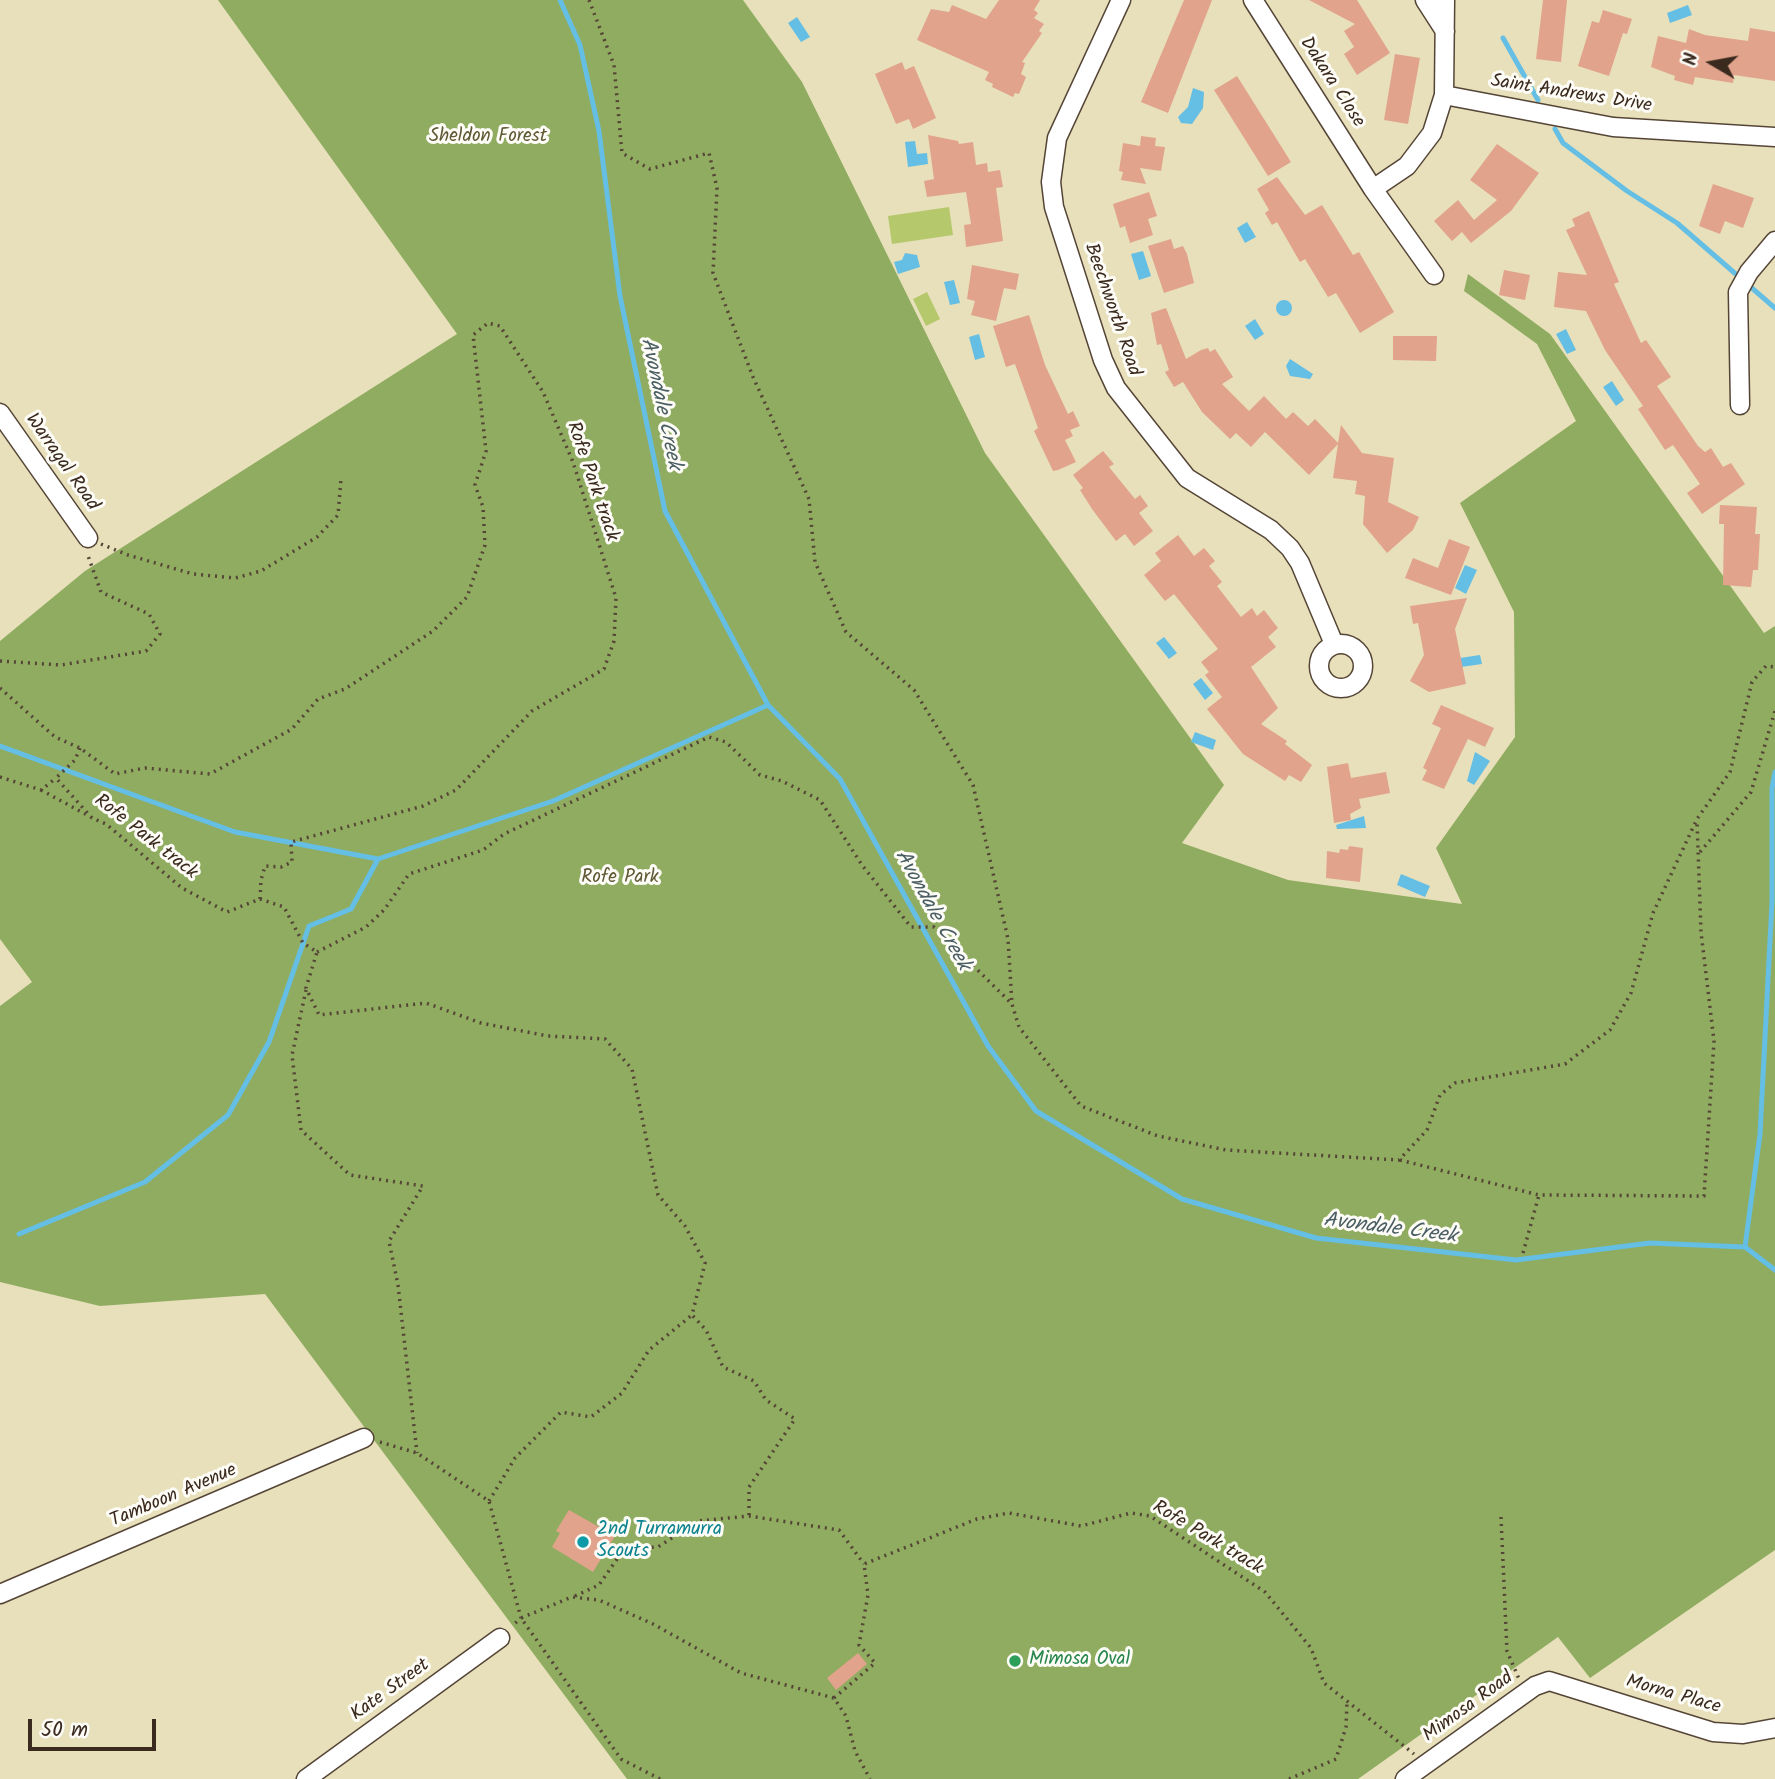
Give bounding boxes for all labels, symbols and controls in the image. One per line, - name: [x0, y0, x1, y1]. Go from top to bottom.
- north arrow: [1677, 28, 1747, 98]
- street label: Dakara Close: [1293, 34, 1369, 132]
- text: N: [1676, 51, 1707, 68]
- street label: Saint Andrews Drive: [1489, 71, 1653, 119]
- park label: Sheldon Forest: [429, 127, 547, 149]
- street label: Beechworth Road: [1078, 241, 1144, 379]
- water label: Avondale Creek: [633, 336, 685, 472]
- street label: Warragal Road: [19, 410, 103, 516]
- street label: Rofe Park track: [560, 419, 622, 545]
- street label: Rofe Park track: [89, 791, 201, 885]
- water label: Avondale Creek: [888, 846, 974, 976]
- park label: Rofe Park: [581, 868, 659, 890]
- water label: Avondale Creek: [1322, 1209, 1458, 1251]
- street label: Tamboon Avenue: [107, 1460, 241, 1534]
- street label: Rofe Park track: [1148, 1497, 1266, 1581]
- place label: 2nd Turramurra Scouts: [597, 1520, 722, 1564]
- marker: 2nd Turramurra Scouts: [575, 1534, 591, 1550]
- place label: Mimosa Oval: [1029, 1650, 1130, 1672]
- marker: Mimosa Oval: [1007, 1653, 1023, 1669]
- street label: Kate Street: [347, 1655, 435, 1727]
- street label: Mimosa Road: [1419, 1668, 1519, 1748]
- street label: Morna Place: [1623, 1672, 1723, 1720]
- scale bar: [32, 1706, 159, 1750]
- text: 50 m: [41, 1714, 88, 1747]

